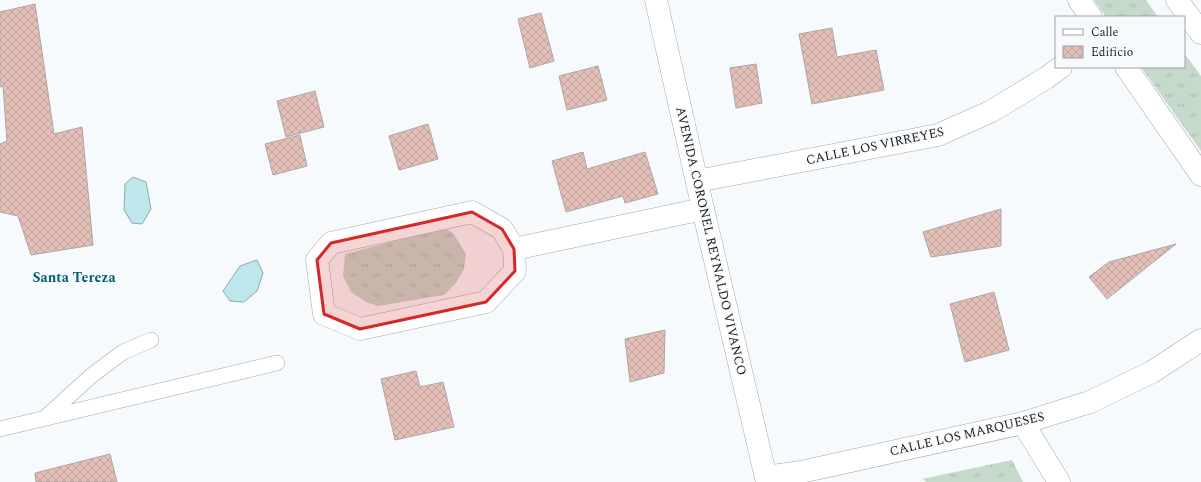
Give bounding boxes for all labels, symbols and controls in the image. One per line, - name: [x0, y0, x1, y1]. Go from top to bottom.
- legend: [1055, 16, 1185, 68]
- text: Calle: [1091, 23, 1119, 42]
- text: Edificio: [1091, 43, 1133, 62]
- street label: AVENIDA CORONEL REYNALDO VIVANCO: [670, 105, 752, 377]
- street label: CALLE LOS VIRREYES: [804, 122, 946, 170]
- district label: Santa Tereza: [32, 267, 116, 288]
- street label: CALLE LOS MARQUESES: [888, 406, 1046, 462]

